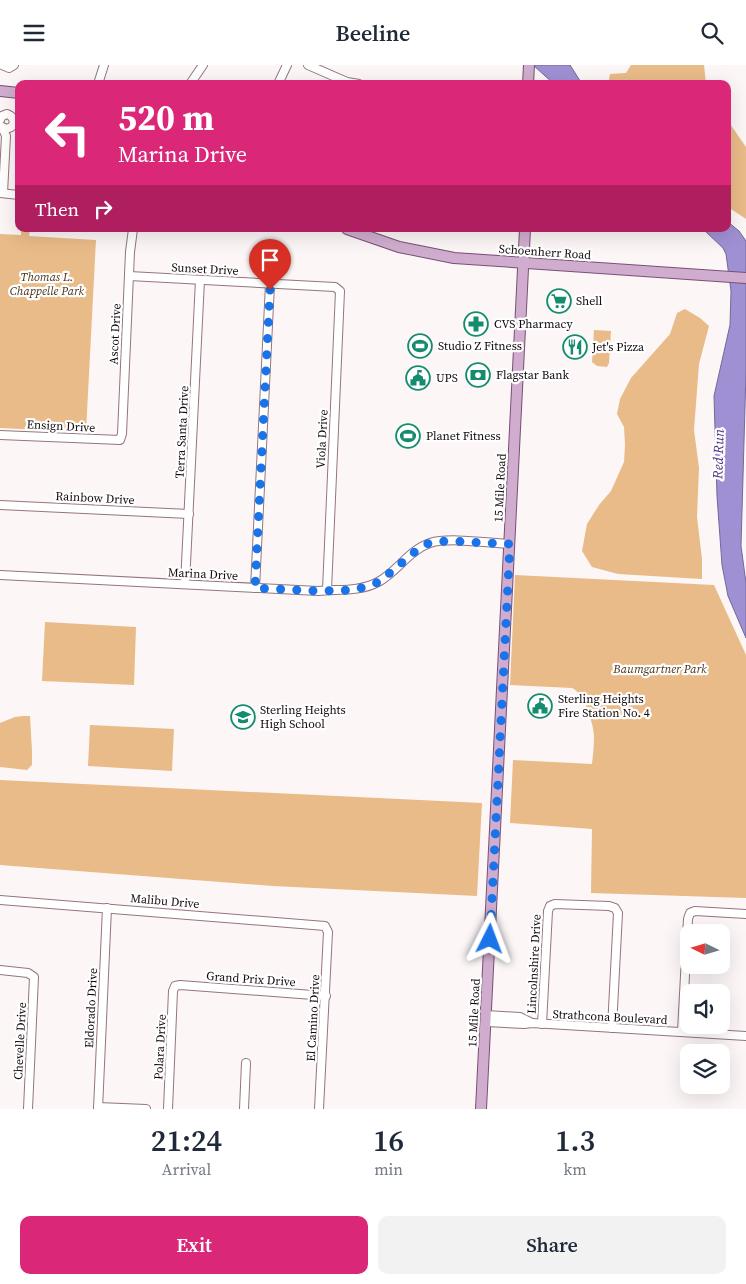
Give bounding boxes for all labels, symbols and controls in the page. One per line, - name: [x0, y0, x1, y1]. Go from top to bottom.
- text: Beeline: [336, 18, 410, 48]
- icon: menu: [20, 19, 48, 47]
- icon: search: [698, 19, 726, 47]
- text: 520 m: [118, 94, 214, 142]
- icon: left: [35, 100, 100, 165]
- text: Marina Drive: [118, 139, 247, 169]
- icon: right: [89, 195, 117, 223]
- text: Then: [35, 196, 79, 222]
- pin: [249, 239, 291, 290]
- street label: Schoenherr Road: [498, 241, 592, 263]
- icon: arrive: [256, 246, 284, 274]
- street label: Sunset Drive: [171, 259, 239, 279]
- park label: Thomas L. Chappelle Park: [10, 269, 85, 299]
- supermarket icon: Shell: [546, 288, 572, 314]
- place label: Shell: [576, 293, 603, 309]
- street label: Ascot Drive: [105, 303, 125, 365]
- pharmacy icon: CVS Pharmacy: [463, 311, 489, 337]
- place label: CVS Pharmacy: [494, 316, 573, 332]
- sports icon: Studio Z Fitness: [407, 333, 433, 359]
- restaurant icon: Jet's Pizza: [562, 334, 588, 360]
- place label: Studio Z Fitness: [438, 338, 522, 354]
- place label: Jet's Pizza: [591, 339, 645, 355]
- bank icon: Flagstar Bank: [465, 362, 491, 388]
- public building icon: UPS: [405, 365, 431, 391]
- place label: Flagstar Bank: [496, 367, 570, 383]
- place label: UPS: [436, 370, 458, 386]
- street label: Terra Santa Drive: [172, 385, 192, 479]
- street label: Viola Drive: [312, 409, 332, 469]
- street label: Ensign Drive: [26, 416, 96, 436]
- sports icon: Planet Fitness: [395, 423, 421, 449]
- place label: Planet Fitness: [426, 428, 501, 444]
- water label: Red Run: [707, 429, 729, 480]
- street label: 15 Mile Road: [490, 453, 510, 523]
- street label: Rainbow Drive: [55, 488, 135, 508]
- street label: Marina Drive: [167, 564, 239, 584]
- park label: Baumgartner Park: [612, 661, 707, 677]
- place label: Sterling Heights Fire Station No. 4: [558, 691, 650, 721]
- public building icon: Sterling Heights Fire Station No. 4: [527, 693, 553, 719]
- place label: Sterling Heights High School: [260, 702, 346, 732]
- school or university icon: Sterling Heights High School: [230, 704, 256, 730]
- street label: Malibu Drive: [130, 890, 200, 912]
- position arrow: [463, 912, 515, 964]
- street label: Lincolnshire Drive: [523, 914, 545, 1014]
- north arrow: [680, 924, 730, 974]
- map controls: [680, 924, 730, 1094]
- street label: Eldorado Drive: [81, 967, 101, 1049]
- street label: Grand Prix Drive: [206, 968, 296, 990]
- street label: El Camino Drive: [303, 974, 323, 1062]
- street label: 15 Mile Road: [464, 978, 484, 1048]
- button: sound: [680, 984, 730, 1034]
- street label: Chevelle Drive: [10, 1002, 30, 1080]
- street label: Strathcona Boulevard: [552, 1006, 668, 1028]
- street label: Polara Drive: [150, 1014, 170, 1080]
- button: layers: [680, 1044, 730, 1094]
- text: 21:24: [151, 1120, 222, 1161]
- text: 16: [373, 1120, 404, 1161]
- text: 1.3: [555, 1120, 595, 1161]
- text: Arrival: [162, 1158, 211, 1180]
- text: min: [374, 1158, 403, 1180]
- text: km: [564, 1158, 587, 1180]
- button: Exit: [20, 1216, 368, 1274]
- button: Share: [378, 1216, 726, 1274]

